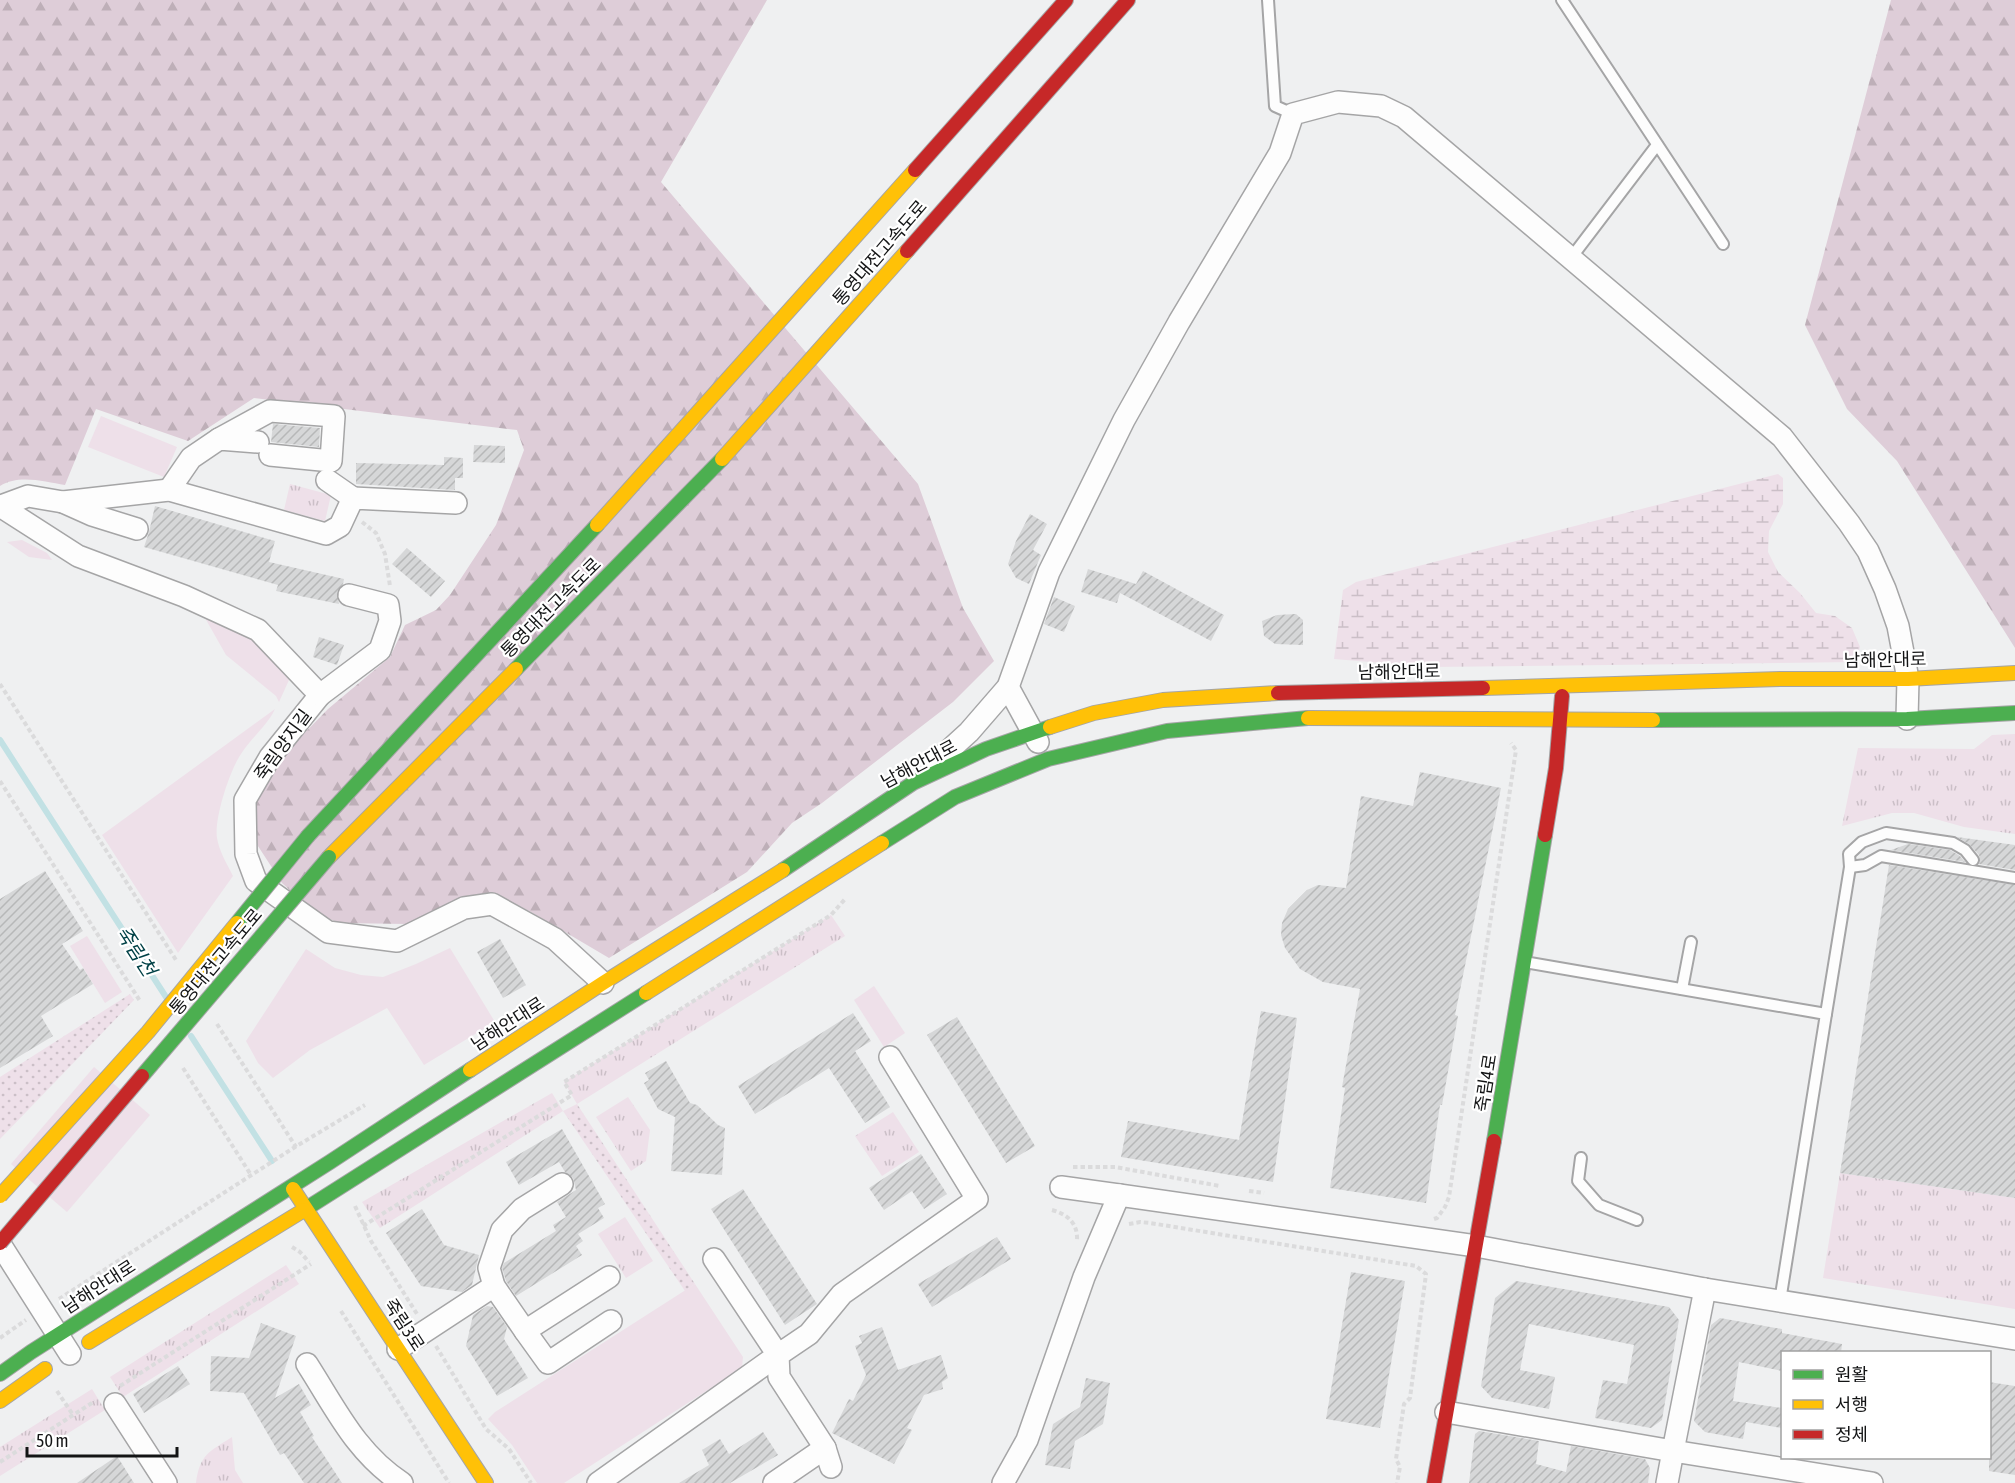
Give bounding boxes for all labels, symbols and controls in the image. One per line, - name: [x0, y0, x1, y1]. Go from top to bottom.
- street label: 통영대전고속도로: [828, 196, 931, 310]
- street label: 통영대전고속도로: [496, 553, 605, 662]
- street label: 남해안대로: [1843, 648, 1927, 671]
- street label: 남해안대로: [1357, 660, 1441, 683]
- street label: 죽림양지길: [250, 705, 315, 784]
- street label: 남해안대로: [877, 735, 960, 792]
- street label: 통영대전고속도로: [165, 904, 266, 1019]
- water label: 죽림천: [112, 921, 163, 982]
- street label: 남해안대로: [467, 992, 548, 1055]
- street label: 죽림4로: [1471, 1053, 1500, 1113]
- street label: 남해안대로: [58, 1255, 139, 1318]
- street label: 죽림3로: [380, 1295, 429, 1355]
- legend: [1781, 1351, 1991, 1459]
- text: 원활: [1835, 1364, 1868, 1385]
- text: 서행: [1835, 1394, 1868, 1415]
- scale bar: [27, 1420, 177, 1458]
- text: 정체: [1835, 1424, 1868, 1445]
- text: 50 m: [36, 1430, 68, 1451]

